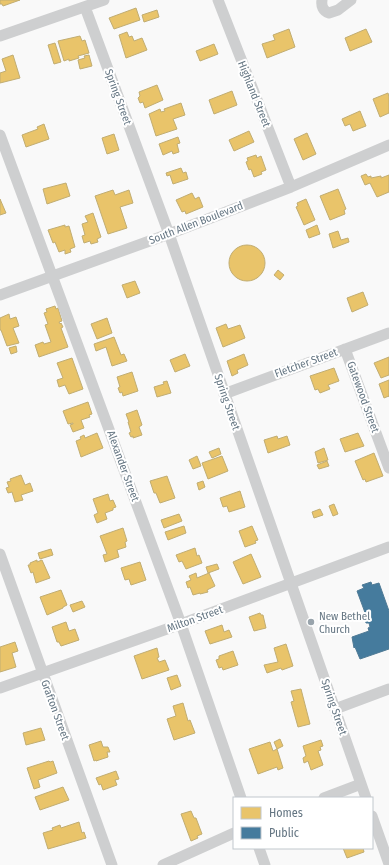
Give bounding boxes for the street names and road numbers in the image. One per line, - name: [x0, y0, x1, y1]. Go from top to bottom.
- street label: Highland Street: [235, 59, 273, 129]
- street label: Spring Street: [102, 67, 134, 127]
- street label: South Allen Boulevard: [147, 199, 245, 247]
- street label: Fletcher Street: [273, 345, 340, 380]
- street label: Gatewood Street: [344, 360, 382, 435]
- street label: Spring Street: [211, 372, 243, 432]
- street label: Alexander Street: [104, 429, 142, 504]
- street label: Milton Street: [165, 603, 225, 635]
- street label: Spring Street: [318, 677, 350, 737]
- street label: Grafton Street: [38, 678, 72, 742]

